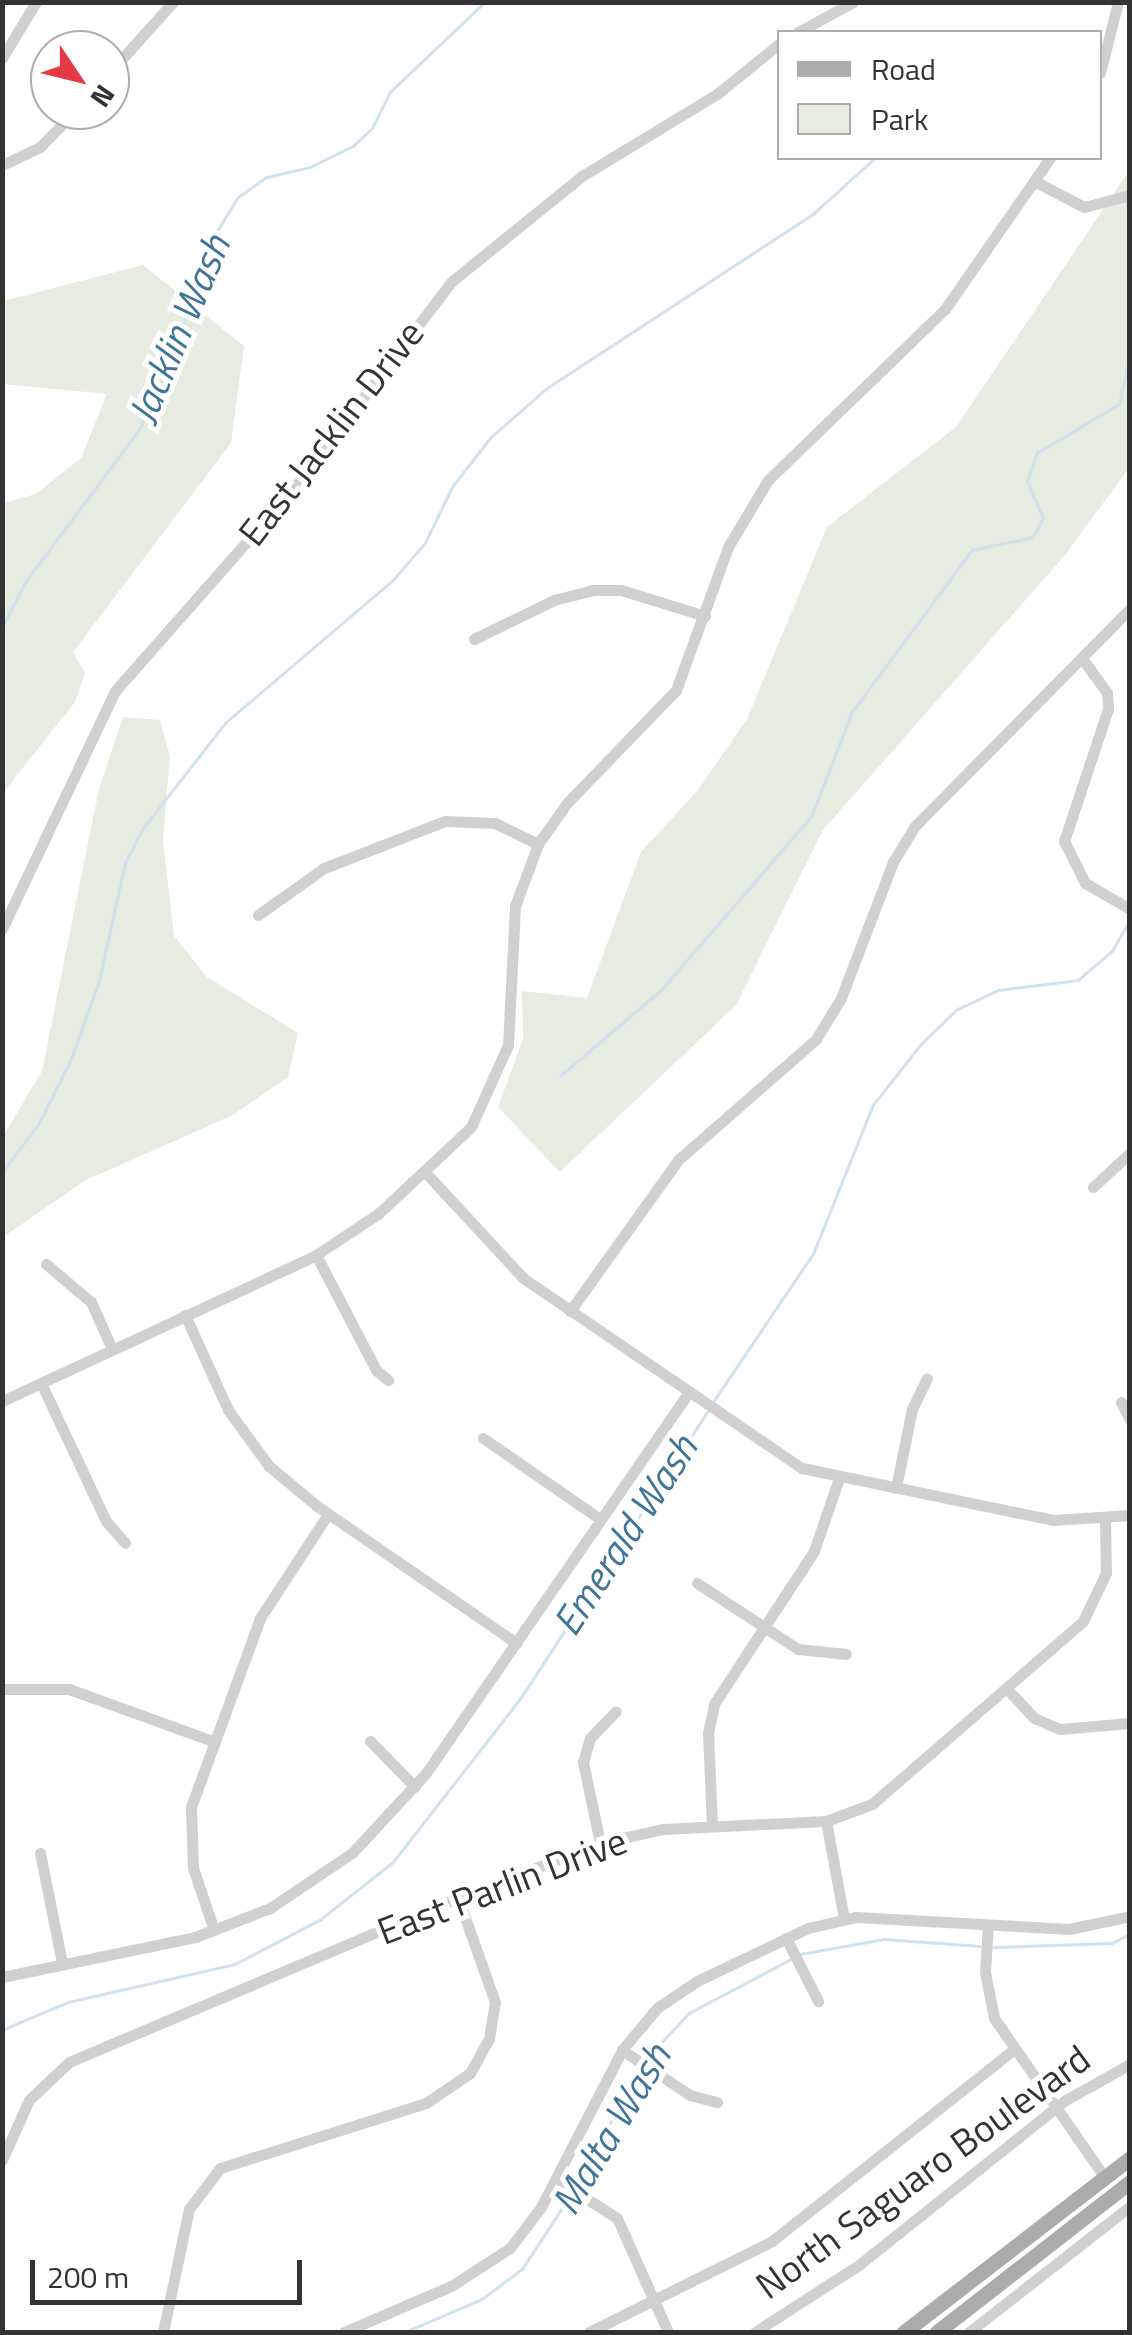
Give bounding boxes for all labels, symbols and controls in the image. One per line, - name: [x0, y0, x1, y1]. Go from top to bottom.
- north arrow: [30, 30, 130, 130]
- legend: [777, 30, 1102, 160]
- text: Road: [871, 46, 936, 92]
- text: N: [80, 76, 127, 117]
- text: Park: [871, 96, 928, 142]
- water label: Jacklin Wash: [118, 228, 240, 430]
- street label: East Jacklin Drive: [229, 311, 433, 555]
- water label: Emerald Wash: [543, 1426, 707, 1644]
- street label: East Parlin Drive: [371, 1818, 633, 1954]
- water label: Malta Wash: [541, 2035, 681, 2223]
- street label: North Saguaro Boulevard: [747, 2036, 1099, 2308]
- scale bar: [35, 2240, 308, 2302]
- text: 200 m: [47, 2254, 129, 2300]

